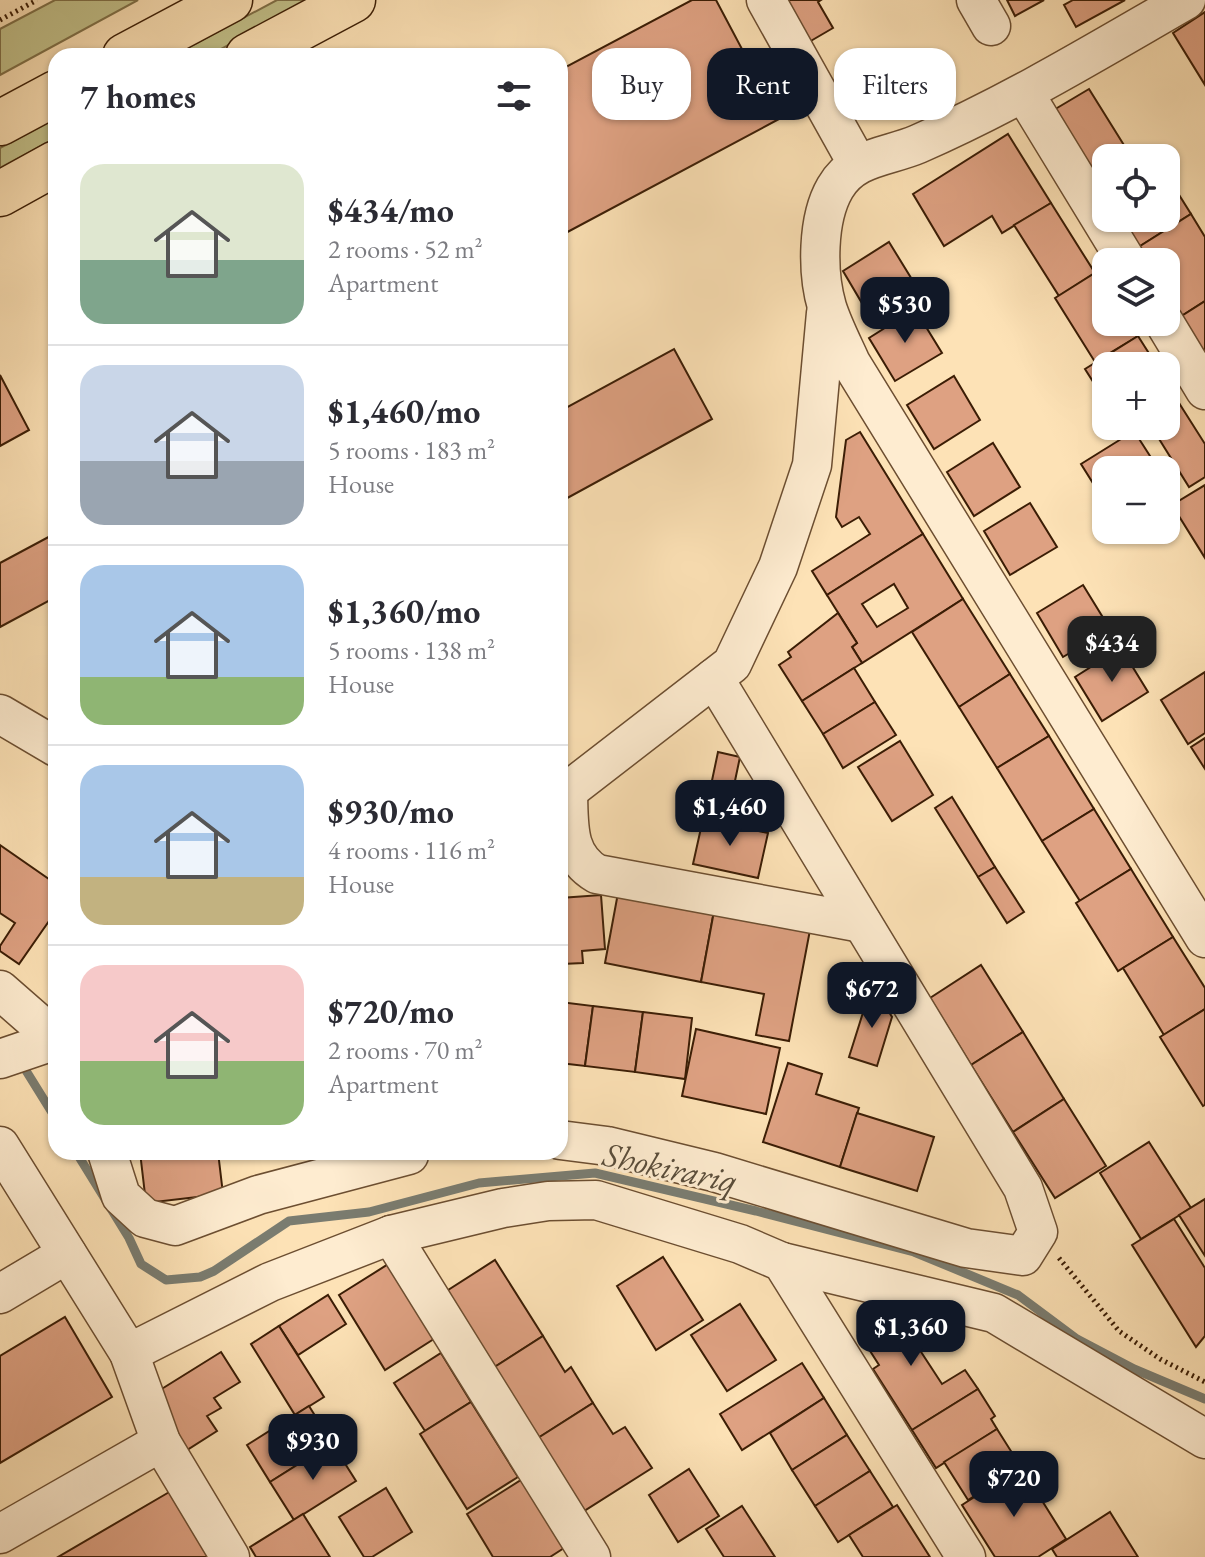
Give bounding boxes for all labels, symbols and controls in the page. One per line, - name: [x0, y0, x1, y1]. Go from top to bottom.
- chip: Buy: [592, 48, 691, 120]
- chip: Rent: [707, 48, 818, 120]
- chip: Filters: [834, 48, 956, 120]
- text: 7 homes: [80, 74, 196, 118]
- icon: filters: [492, 74, 536, 118]
- map controls: [1092, 144, 1180, 544]
- button: locate: [1092, 144, 1180, 232]
- text: $434/mo: [328, 188, 454, 232]
- icon: home: [144, 196, 240, 292]
- text: 2 rooms · 52 m²: [328, 232, 483, 266]
- button: layers: [1092, 248, 1180, 336]
- text: Apartment: [328, 266, 438, 300]
- pin: $530: [858, 277, 952, 345]
- text: $530: [878, 286, 932, 320]
- button: +: [1092, 352, 1180, 440]
- text: $1,460/mo: [328, 389, 480, 433]
- icon: home: [144, 397, 240, 493]
- text: 5 rooms · 183 m²: [328, 433, 495, 467]
- button: −: [1092, 456, 1180, 544]
- text: House: [328, 467, 394, 501]
- text: $1,360/mo: [328, 589, 480, 633]
- icon: home: [144, 597, 240, 693]
- pin: $434: [1065, 616, 1159, 684]
- text: $434: [1085, 625, 1139, 659]
- text: 5 rooms · 138 m²: [328, 633, 495, 667]
- text: House: [328, 667, 394, 701]
- pin: $1,460: [665, 780, 795, 848]
- text: $930/mo: [328, 789, 454, 833]
- text: $1,460: [693, 789, 767, 823]
- icon: home: [144, 797, 240, 893]
- text: 4 rooms · 116 m²: [328, 833, 495, 867]
- text: House: [328, 867, 394, 901]
- pin: $672: [825, 962, 919, 1030]
- text: $672: [845, 971, 899, 1005]
- text: $720/mo: [328, 989, 454, 1033]
- icon: home: [144, 997, 240, 1093]
- text: 2 rooms · 70 m²: [328, 1033, 483, 1067]
- text: Apartment: [328, 1067, 438, 1101]
- water label: Shokirariq: [598, 1131, 741, 1203]
- pin: $1,360: [846, 1300, 976, 1368]
- text: $1,360: [874, 1309, 948, 1343]
- pin: $930: [266, 1414, 360, 1482]
- text: $930: [286, 1423, 340, 1457]
- pin: $720: [967, 1451, 1061, 1519]
- text: $720: [987, 1460, 1041, 1494]

